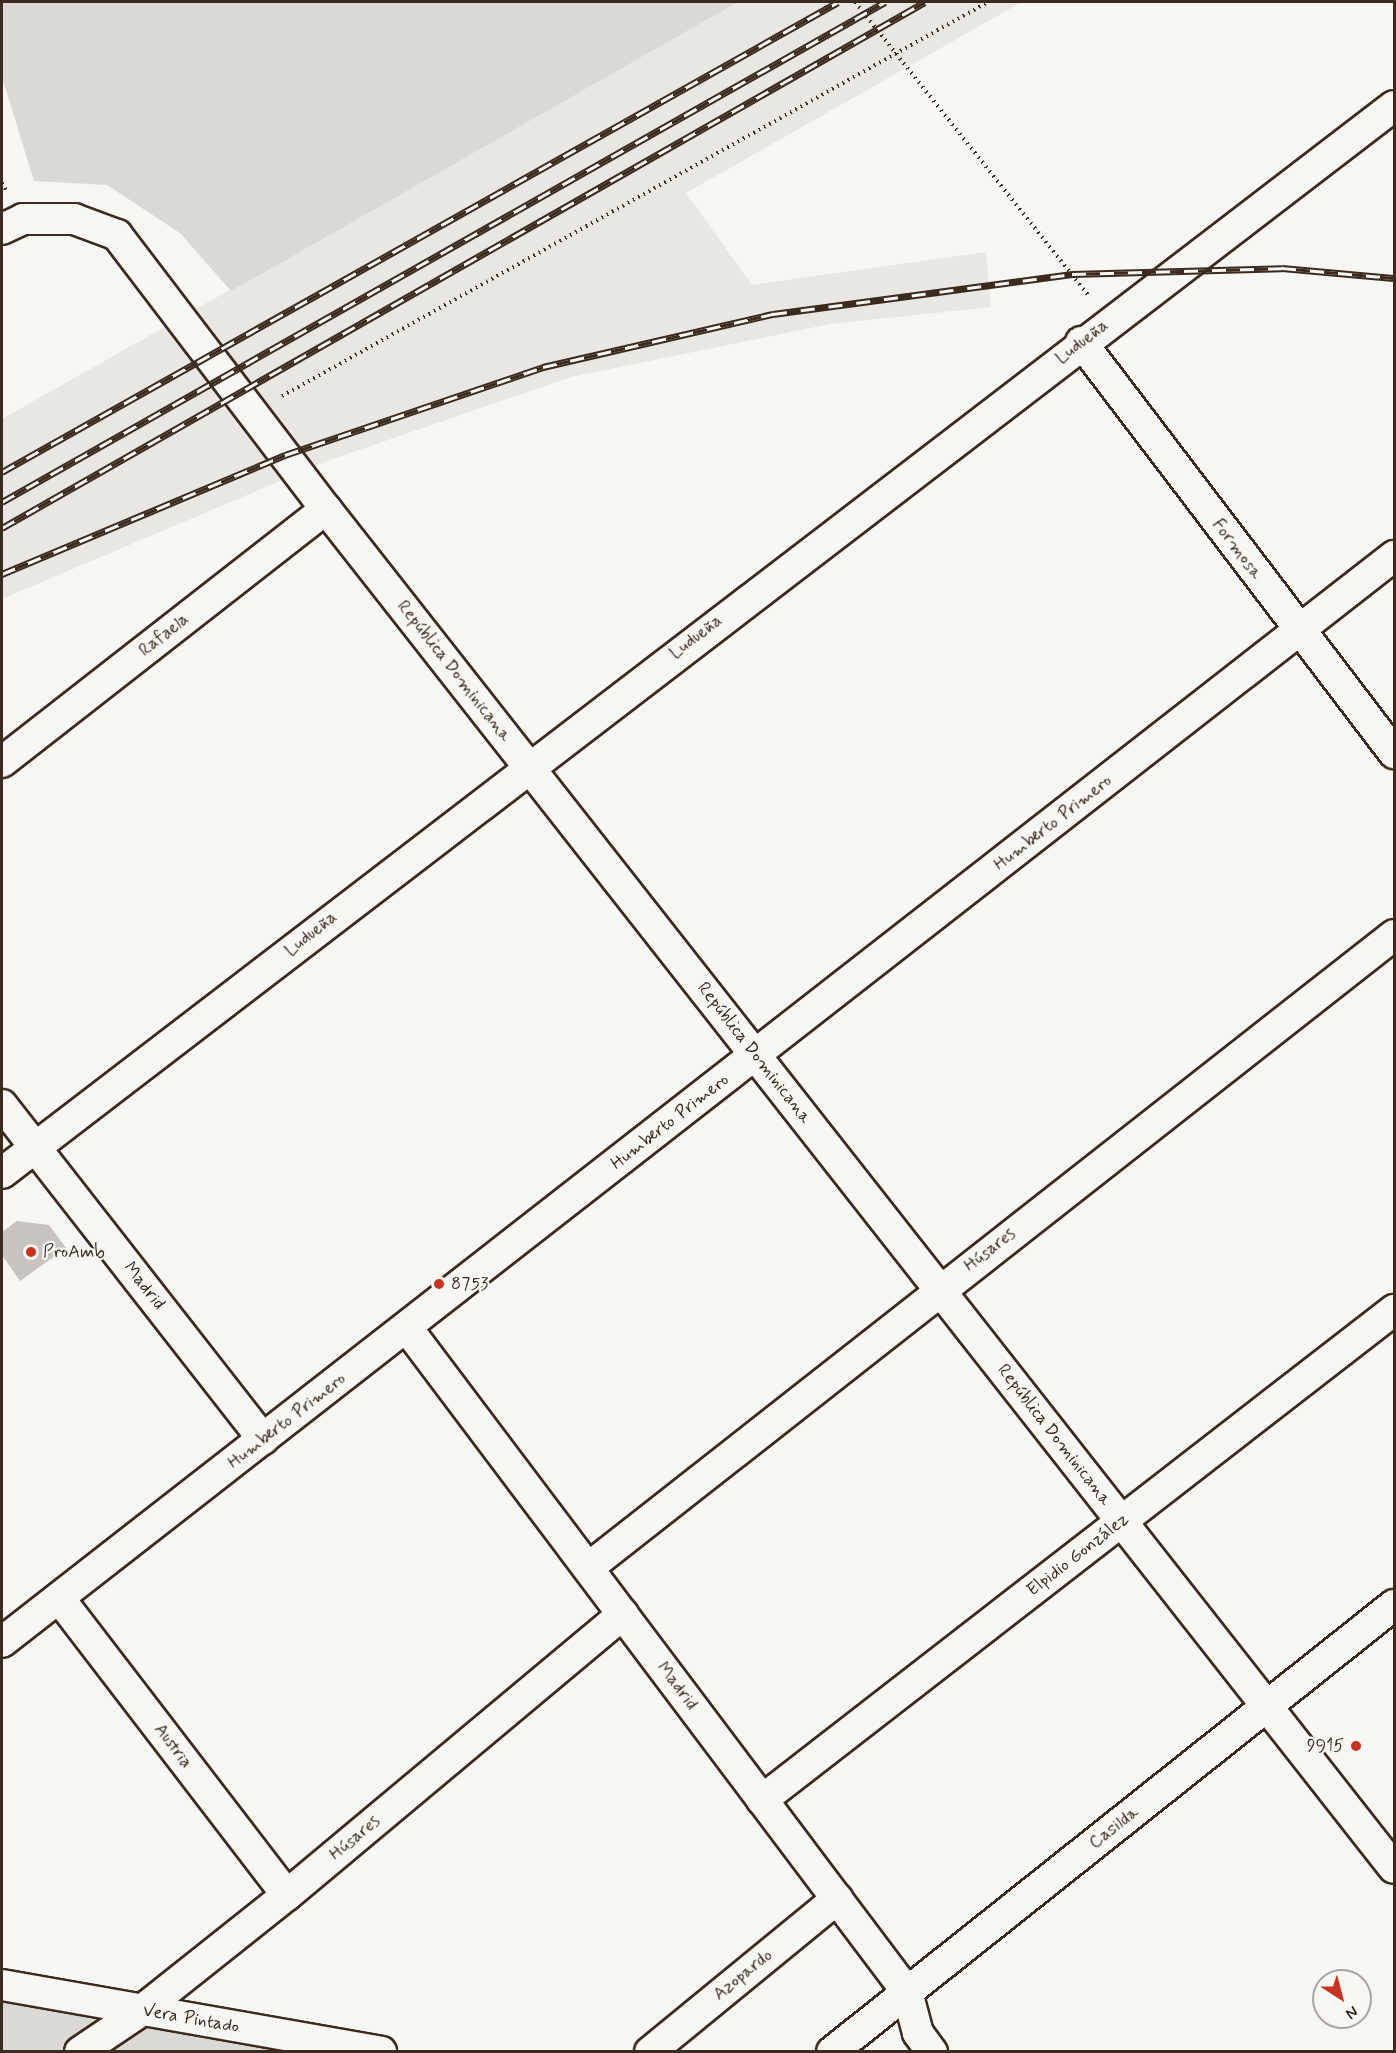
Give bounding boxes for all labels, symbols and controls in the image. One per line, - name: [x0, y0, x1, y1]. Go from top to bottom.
- street label: Ludueña: [1051, 315, 1113, 369]
- street label: Formosa: [1207, 514, 1267, 584]
- street label: República Dominicana: [393, 597, 515, 745]
- street label: Rafaela: [135, 609, 193, 661]
- street label: Ludueña: [665, 610, 727, 664]
- street label: Humberto Primero: [989, 770, 1117, 876]
- street label: Ludueña: [280, 907, 342, 961]
- street label: República Dominicana: [693, 979, 815, 1127]
- street label: Humberto Primero: [606, 1069, 734, 1175]
- street label: Húsares: [960, 1223, 1020, 1277]
- place label: ProAmb: [43, 1241, 105, 1263]
- marker: ProAmb: [24, 1245, 38, 1259]
- street label: Madrid: [119, 1258, 169, 1314]
- place label: 8753: [451, 1273, 488, 1295]
- marker: 8753: [432, 1277, 446, 1291]
- street label: República Dominicana: [993, 1361, 1115, 1509]
- street label: Humberto Primero: [223, 1368, 351, 1474]
- street label: Elpidio González: [1023, 1508, 1133, 1602]
- street label: Madrid: [652, 1658, 702, 1714]
- street label: Austria: [149, 1719, 197, 1773]
- place label: 9915: [1307, 1735, 1344, 1757]
- marker: 9915: [1349, 1739, 1363, 1753]
- street label: Casilda: [1085, 1802, 1143, 1854]
- street label: Húsares: [325, 1811, 385, 1865]
- street label: Azopardo: [709, 1945, 777, 2005]
- north arrow: [1312, 1969, 1372, 2029]
- street label: Vera Pintado: [142, 2000, 240, 2038]
- text: N: [1341, 2001, 1362, 2024]

